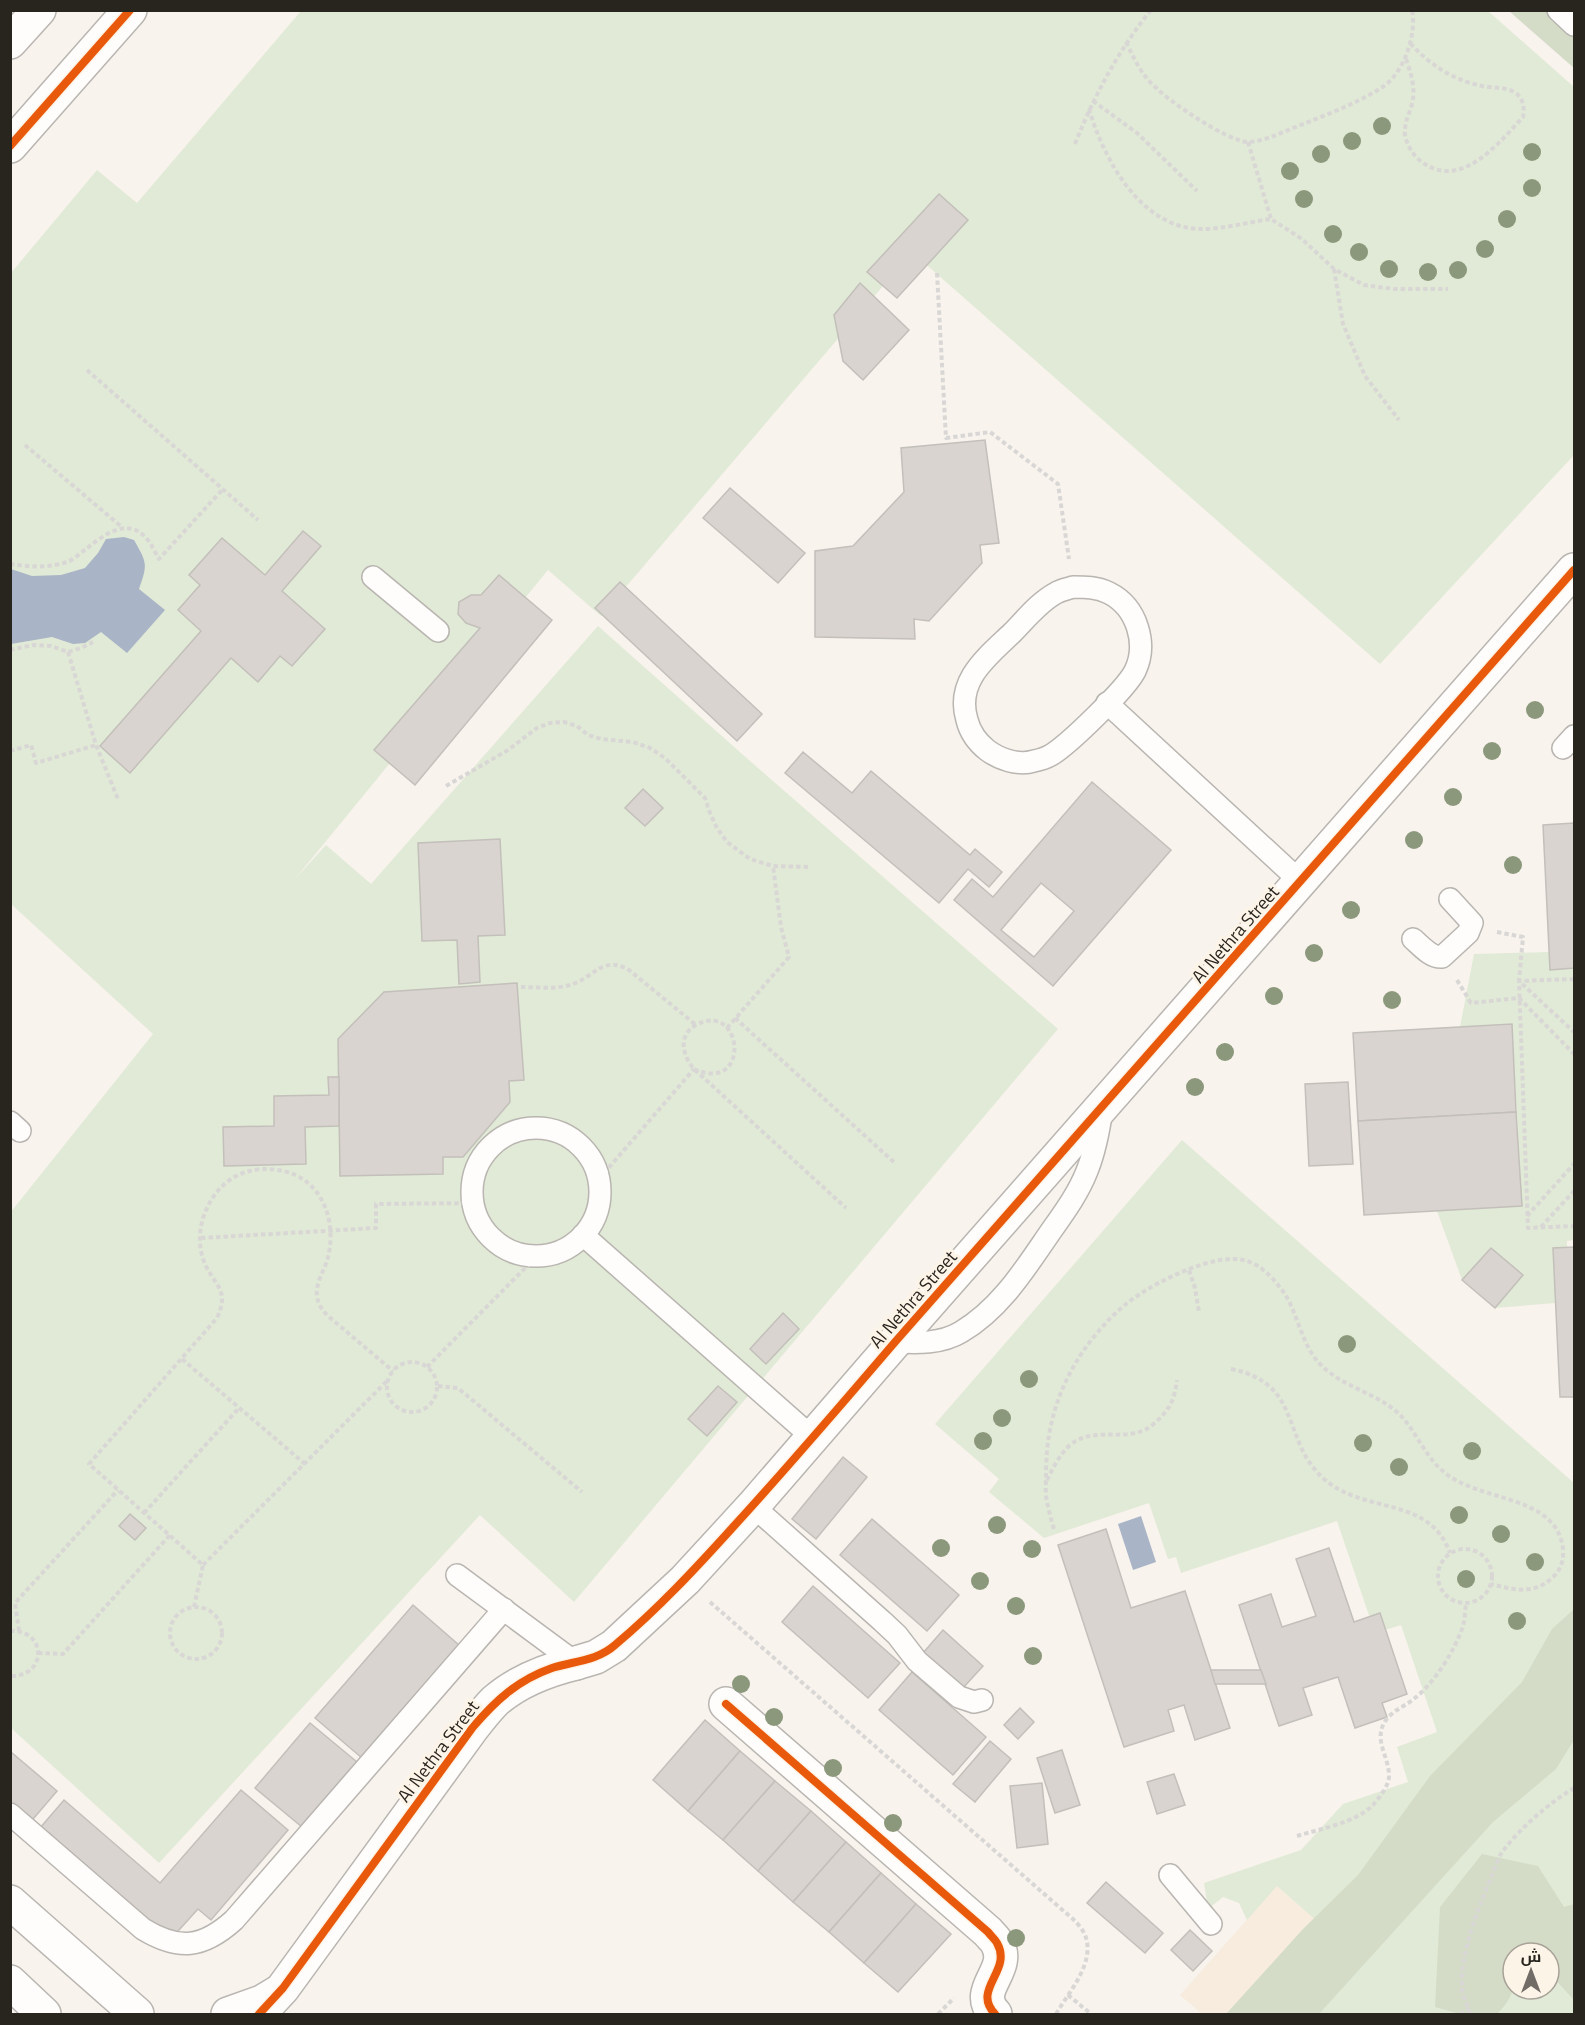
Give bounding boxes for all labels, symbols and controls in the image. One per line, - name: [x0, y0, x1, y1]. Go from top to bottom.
- street label: Al Nethra Street: [1185, 879, 1286, 989]
- street label: Al Nethra Street: [863, 1244, 964, 1354]
- street label: Al Nethra Street: [391, 1694, 486, 1808]
- north arrow: [1501, 1941, 1561, 2001]
- text: ش: [1521, 1944, 1541, 1968]

